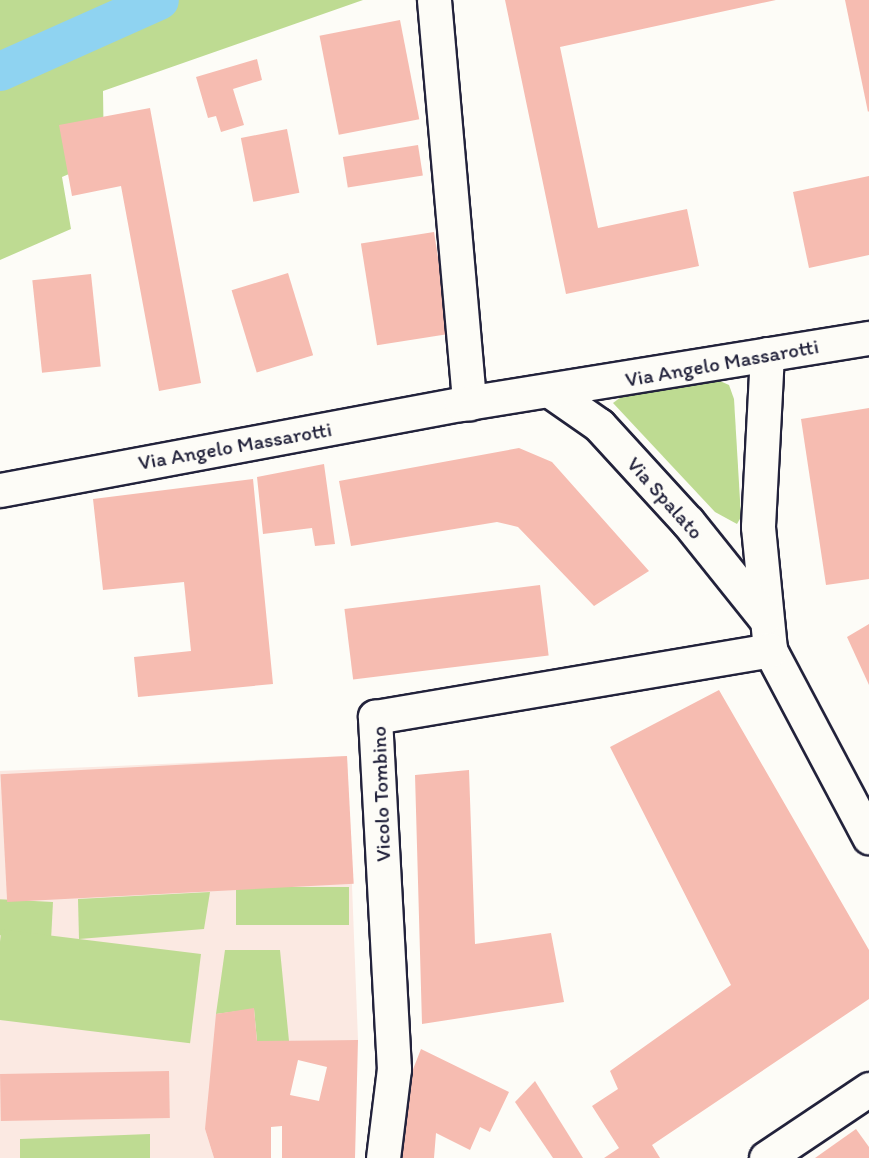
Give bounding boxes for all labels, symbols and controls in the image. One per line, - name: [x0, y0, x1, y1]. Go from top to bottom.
- street label: Via Angelo Massarotti: [623, 334, 821, 392]
- street label: Via Angelo Massarotti: [136, 417, 334, 475]
- street label: Via Spalato: [622, 452, 708, 544]
- street label: Vicolo Tombino: [366, 725, 396, 863]

